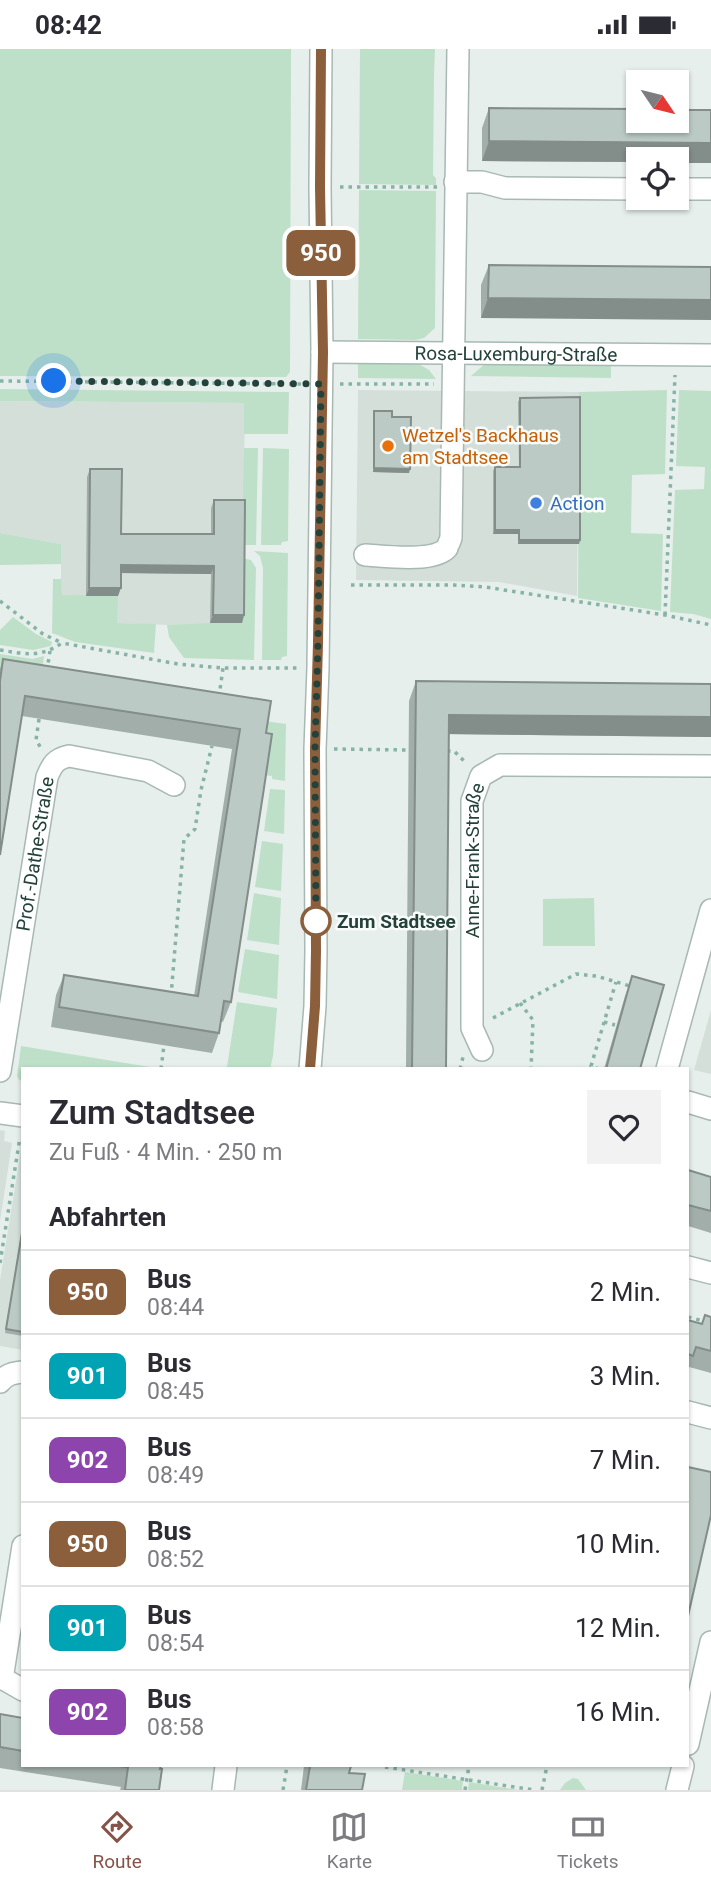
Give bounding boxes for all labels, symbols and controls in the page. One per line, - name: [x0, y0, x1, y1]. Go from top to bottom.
- text: 08:42: [35, 10, 102, 40]
- north arrow: [626, 70, 690, 133]
- map controls: [626, 70, 689, 210]
- button: locate: [626, 147, 689, 210]
- line badge: 950: [281, 230, 361, 276]
- text: 950: [300, 239, 342, 267]
- street label: Rosa-Luxemburg-Straße: [414, 341, 618, 366]
- your location: [36, 363, 71, 398]
- place label: Wetzel's Backhaus am Stadtsee: [402, 424, 559, 469]
- marker: Wetzel's Backhaus am Stadtsee: [380, 438, 396, 454]
- place label: Action: [550, 492, 605, 515]
- marker: Action: [528, 495, 544, 511]
- street label: Prof.-Dathe-Straße: [11, 775, 58, 933]
- street label: Anne-Frank-Straße: [460, 779, 489, 938]
- marker: Zum Stadtsee: [301, 906, 331, 936]
- place label: Zum Stadtsee: [337, 910, 456, 933]
- button: heart: [587, 1090, 661, 1164]
- text: Zum Stadtsee: [49, 1093, 255, 1132]
- text: Zu Fuß · 4 Min. · 250 m: [49, 1139, 282, 1166]
- text: Abfahrten: [49, 1202, 166, 1232]
- text: Bus: [147, 1264, 192, 1294]
- text: 2 Min.: [590, 1277, 661, 1307]
- text: 950: [67, 1278, 108, 1306]
- text: 08:44: [147, 1294, 204, 1321]
- text: Bus: [147, 1348, 192, 1378]
- text: 3 Min.: [590, 1361, 661, 1391]
- text: 901: [67, 1362, 108, 1390]
- text: 08:45: [147, 1378, 204, 1405]
- text: Bus: [147, 1432, 192, 1462]
- text: 7 Min.: [590, 1445, 661, 1475]
- text: 902: [67, 1446, 108, 1474]
- text: 08:49: [147, 1462, 204, 1489]
- text: Bus: [147, 1516, 192, 1546]
- text: 10 Min.: [575, 1529, 661, 1559]
- text: 950: [67, 1530, 108, 1558]
- text: 08:52: [147, 1546, 204, 1573]
- text: Bus: [147, 1600, 192, 1630]
- text: 12 Min.: [575, 1613, 661, 1643]
- text: 901: [67, 1614, 108, 1642]
- text: 08:54: [147, 1630, 204, 1657]
- text: Bus: [147, 1684, 192, 1714]
- text: 16 Min.: [575, 1697, 661, 1727]
- text: 902: [67, 1698, 108, 1726]
- text: 08:58: [147, 1714, 204, 1741]
- tab: Route: [92, 1808, 142, 1873]
- tab: Karte: [327, 1808, 372, 1873]
- tab: Tickets: [557, 1808, 619, 1873]

